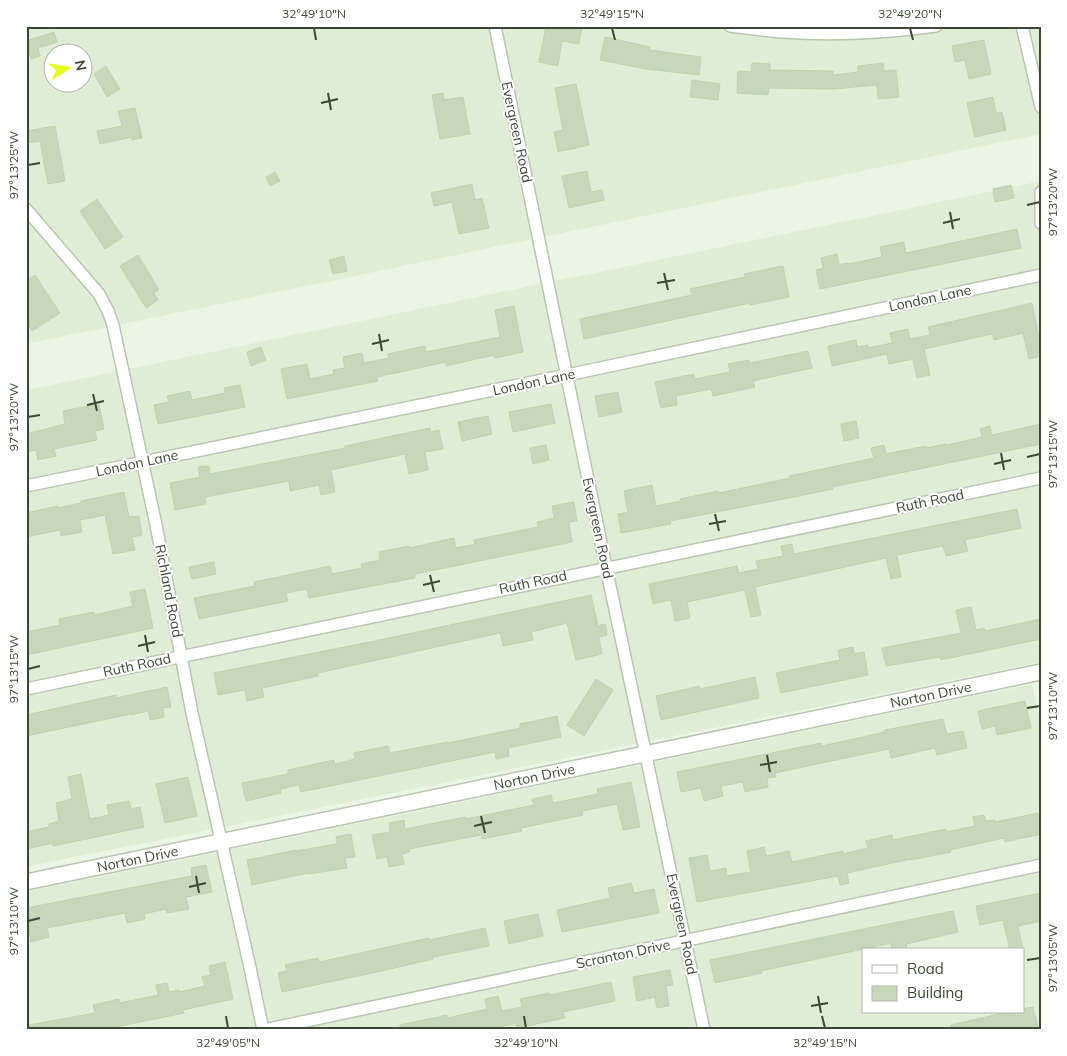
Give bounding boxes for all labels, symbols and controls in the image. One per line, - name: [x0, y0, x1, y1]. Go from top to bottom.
- text: 32°49'10"N: [282, 6, 346, 21]
- text: 32°49'15"N: [580, 6, 644, 21]
- text: 32°49'20"N: [878, 6, 942, 21]
- north arrow: [42, 42, 92, 92]
- text: N: [71, 58, 91, 72]
- street label: Evergreen Road: [497, 80, 537, 184]
- text: 97°13'25"W: [6, 131, 21, 199]
- text: 97°13'20"W: [1045, 168, 1060, 236]
- street label: London Lane: [887, 280, 973, 316]
- street label: London Lane: [491, 364, 577, 400]
- text: 97°13'20"W: [6, 383, 21, 451]
- text: 97°13'15"W: [1045, 420, 1060, 488]
- street label: London Lane: [94, 445, 180, 481]
- street label: Evergreen Road: [578, 476, 618, 580]
- street label: Ruth Road: [894, 485, 966, 517]
- street label: Richland Road: [151, 543, 187, 639]
- street label: Ruth Road: [497, 566, 569, 598]
- text: 97°13'15"W: [6, 635, 21, 703]
- street label: Ruth Road: [101, 649, 173, 681]
- text: 97°13'10"W: [1045, 672, 1060, 740]
- street label: Norton Drive: [889, 678, 973, 712]
- street label: Norton Drive: [492, 760, 576, 794]
- street label: Norton Drive: [95, 842, 180, 876]
- street label: Evergreen Road: [662, 872, 702, 976]
- text: 97°13'10"W: [6, 887, 21, 955]
- text: 97°13'05"W: [1045, 924, 1060, 992]
- street label: Scranton Drive: [574, 935, 672, 973]
- legend: [862, 948, 1024, 1014]
- text: Road: [907, 959, 944, 978]
- text: Building: [907, 983, 963, 1002]
- text: 32°49'05"N: [196, 1035, 260, 1050]
- text: 32°49'10"N: [494, 1035, 558, 1050]
- text: 32°49'15"N: [793, 1035, 857, 1050]

